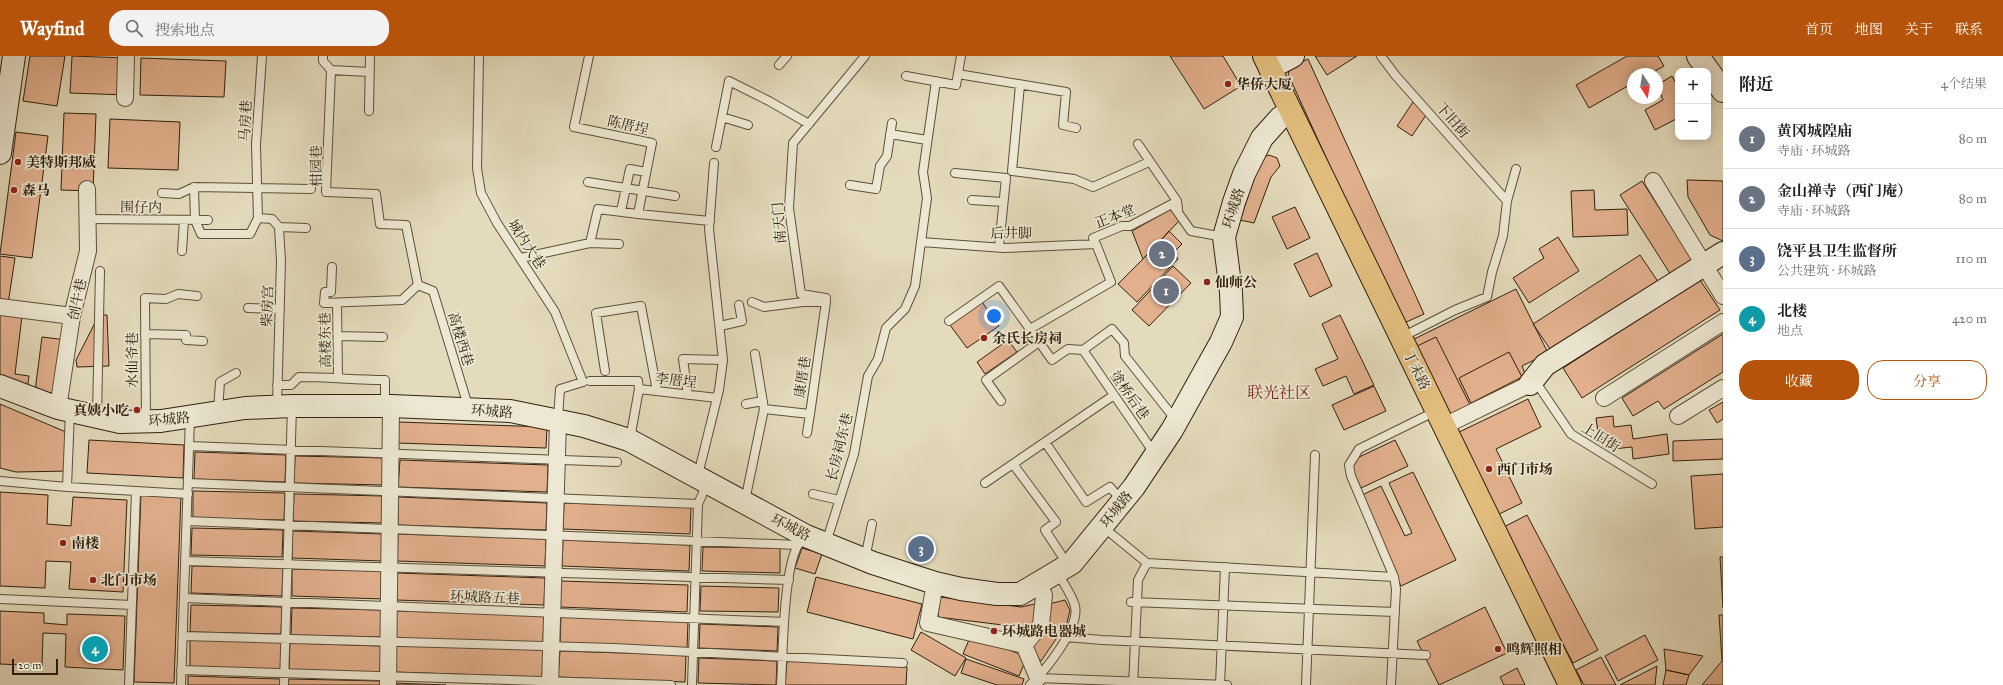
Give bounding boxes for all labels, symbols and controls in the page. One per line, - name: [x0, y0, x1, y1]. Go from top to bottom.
- search box: [109, 10, 389, 46]
- text: Wayfind: [20, 17, 85, 40]
- icon: search: [123, 17, 145, 39]
- text: 搜索地点: [155, 21, 215, 39]
- text: 首页: [1805, 21, 1833, 38]
- text: 地图: [1855, 21, 1883, 38]
- text: 关于: [1905, 21, 1933, 38]
- text: 联系: [1955, 21, 1983, 38]
- north arrow: [1627, 68, 1663, 104]
- map controls: [1675, 68, 1711, 140]
- button: +: [1675, 68, 1711, 104]
- text: 附近: [1739, 74, 1773, 95]
- place label: 华侨大厦: [1236, 76, 1292, 93]
- text: 4个结果: [1941, 76, 1987, 92]
- marker: 华侨大厦: [1223, 79, 1233, 89]
- street label: 下旧街: [1432, 99, 1473, 142]
- street label: 马房巷: [236, 100, 255, 142]
- button: −: [1675, 104, 1711, 140]
- street label: 陈厝埕: [606, 112, 650, 138]
- text: 黄冈城隍庙: [1777, 122, 1852, 140]
- text: 1: [1749, 131, 1755, 147]
- text: 80 m: [1959, 131, 1987, 147]
- text: 寺庙 · 环城路: [1777, 143, 1850, 159]
- street label: 柑园巷: [308, 145, 325, 187]
- place label: 美特斯邦威: [26, 154, 96, 171]
- marker: 美特斯邦威: [13, 157, 23, 167]
- place label: 森马: [22, 182, 50, 199]
- text: 金山禅寺（西门庵）: [1777, 182, 1912, 200]
- marker: 森马: [9, 185, 19, 195]
- street label: 环城路: [1219, 186, 1248, 231]
- text: 2: [1749, 191, 1755, 207]
- text: 80 m: [1959, 191, 1987, 207]
- street label: 围仔内: [120, 199, 162, 216]
- street label: 南天门: [769, 201, 790, 245]
- street label: 正本堂: [1093, 201, 1138, 232]
- text: 寺庙 · 环城路: [1777, 203, 1850, 219]
- street label: 城内大巷: [504, 216, 549, 272]
- street label: 后井脚: [990, 225, 1032, 242]
- pin: 2: [1149, 239, 1175, 269]
- text: 饶平县卫生监督所: [1777, 242, 1897, 260]
- text: 3: [1749, 251, 1755, 267]
- text: 110 m: [1955, 251, 1987, 267]
- text: 公共建筑 · 环城路: [1777, 263, 1876, 279]
- place label: 仙师公: [1215, 274, 1257, 291]
- pin: 1: [1153, 276, 1179, 306]
- street label: 刣牛巷: [65, 277, 90, 321]
- marker: 仙师公: [1202, 277, 1212, 287]
- street label: 柴房宫: [258, 285, 277, 327]
- text: 北楼: [1777, 302, 1807, 320]
- your location: [984, 306, 1004, 326]
- street label: 高楼西巷: [444, 310, 477, 368]
- text: 4: [1748, 311, 1756, 327]
- text: 420 m: [1952, 311, 1987, 327]
- street label: 高楼东巷: [317, 312, 334, 368]
- text: 地点: [1777, 323, 1803, 339]
- place label: 余氏长房祠: [992, 330, 1062, 347]
- street label: 水仙爷巷: [124, 332, 141, 388]
- marker: 余氏长房祠: [979, 333, 989, 343]
- street label: 丁未路: [1400, 348, 1433, 393]
- street label: 康厝巷: [791, 355, 814, 399]
- button: 收藏: [1739, 360, 1859, 400]
- button: 分享: [1867, 360, 1987, 400]
- street label: 塗桥后巷: [1107, 367, 1153, 423]
- street label: 李厝埕: [654, 370, 698, 391]
- district label: 联光社区: [1247, 383, 1311, 402]
- place label: 真姨小吃: [73, 402, 129, 419]
- street label: 环城路: [470, 402, 514, 421]
- marker: 真姨小吃: [132, 405, 142, 415]
- street label: 环城路: [147, 409, 191, 430]
- street label: 长房祠东巷: [823, 411, 856, 483]
- street label: 上旧街: [1578, 419, 1623, 456]
- place label: 西门市场: [1497, 461, 1553, 478]
- marker: 西门市场: [1484, 464, 1494, 474]
- street label: 环城路: [1097, 488, 1136, 531]
- street label: 环城路: [768, 510, 813, 545]
- pin: 3: [908, 534, 934, 564]
- place label: 南楼: [71, 535, 99, 552]
- marker: 南楼: [58, 538, 68, 548]
- place label: 北门市场: [101, 572, 157, 589]
- marker: 北门市场: [88, 575, 98, 585]
- street label: 环城路五巷: [450, 588, 520, 607]
- place label: 环城路电器城: [1002, 623, 1086, 640]
- marker: 环城路电器城: [989, 626, 999, 636]
- pin: 4: [82, 634, 108, 664]
- place label: 鸣辉照相: [1506, 641, 1562, 658]
- marker: 鸣辉照相: [1493, 644, 1503, 654]
- scale bar: [12, 657, 58, 676]
- text: 20 m: [18, 659, 41, 672]

